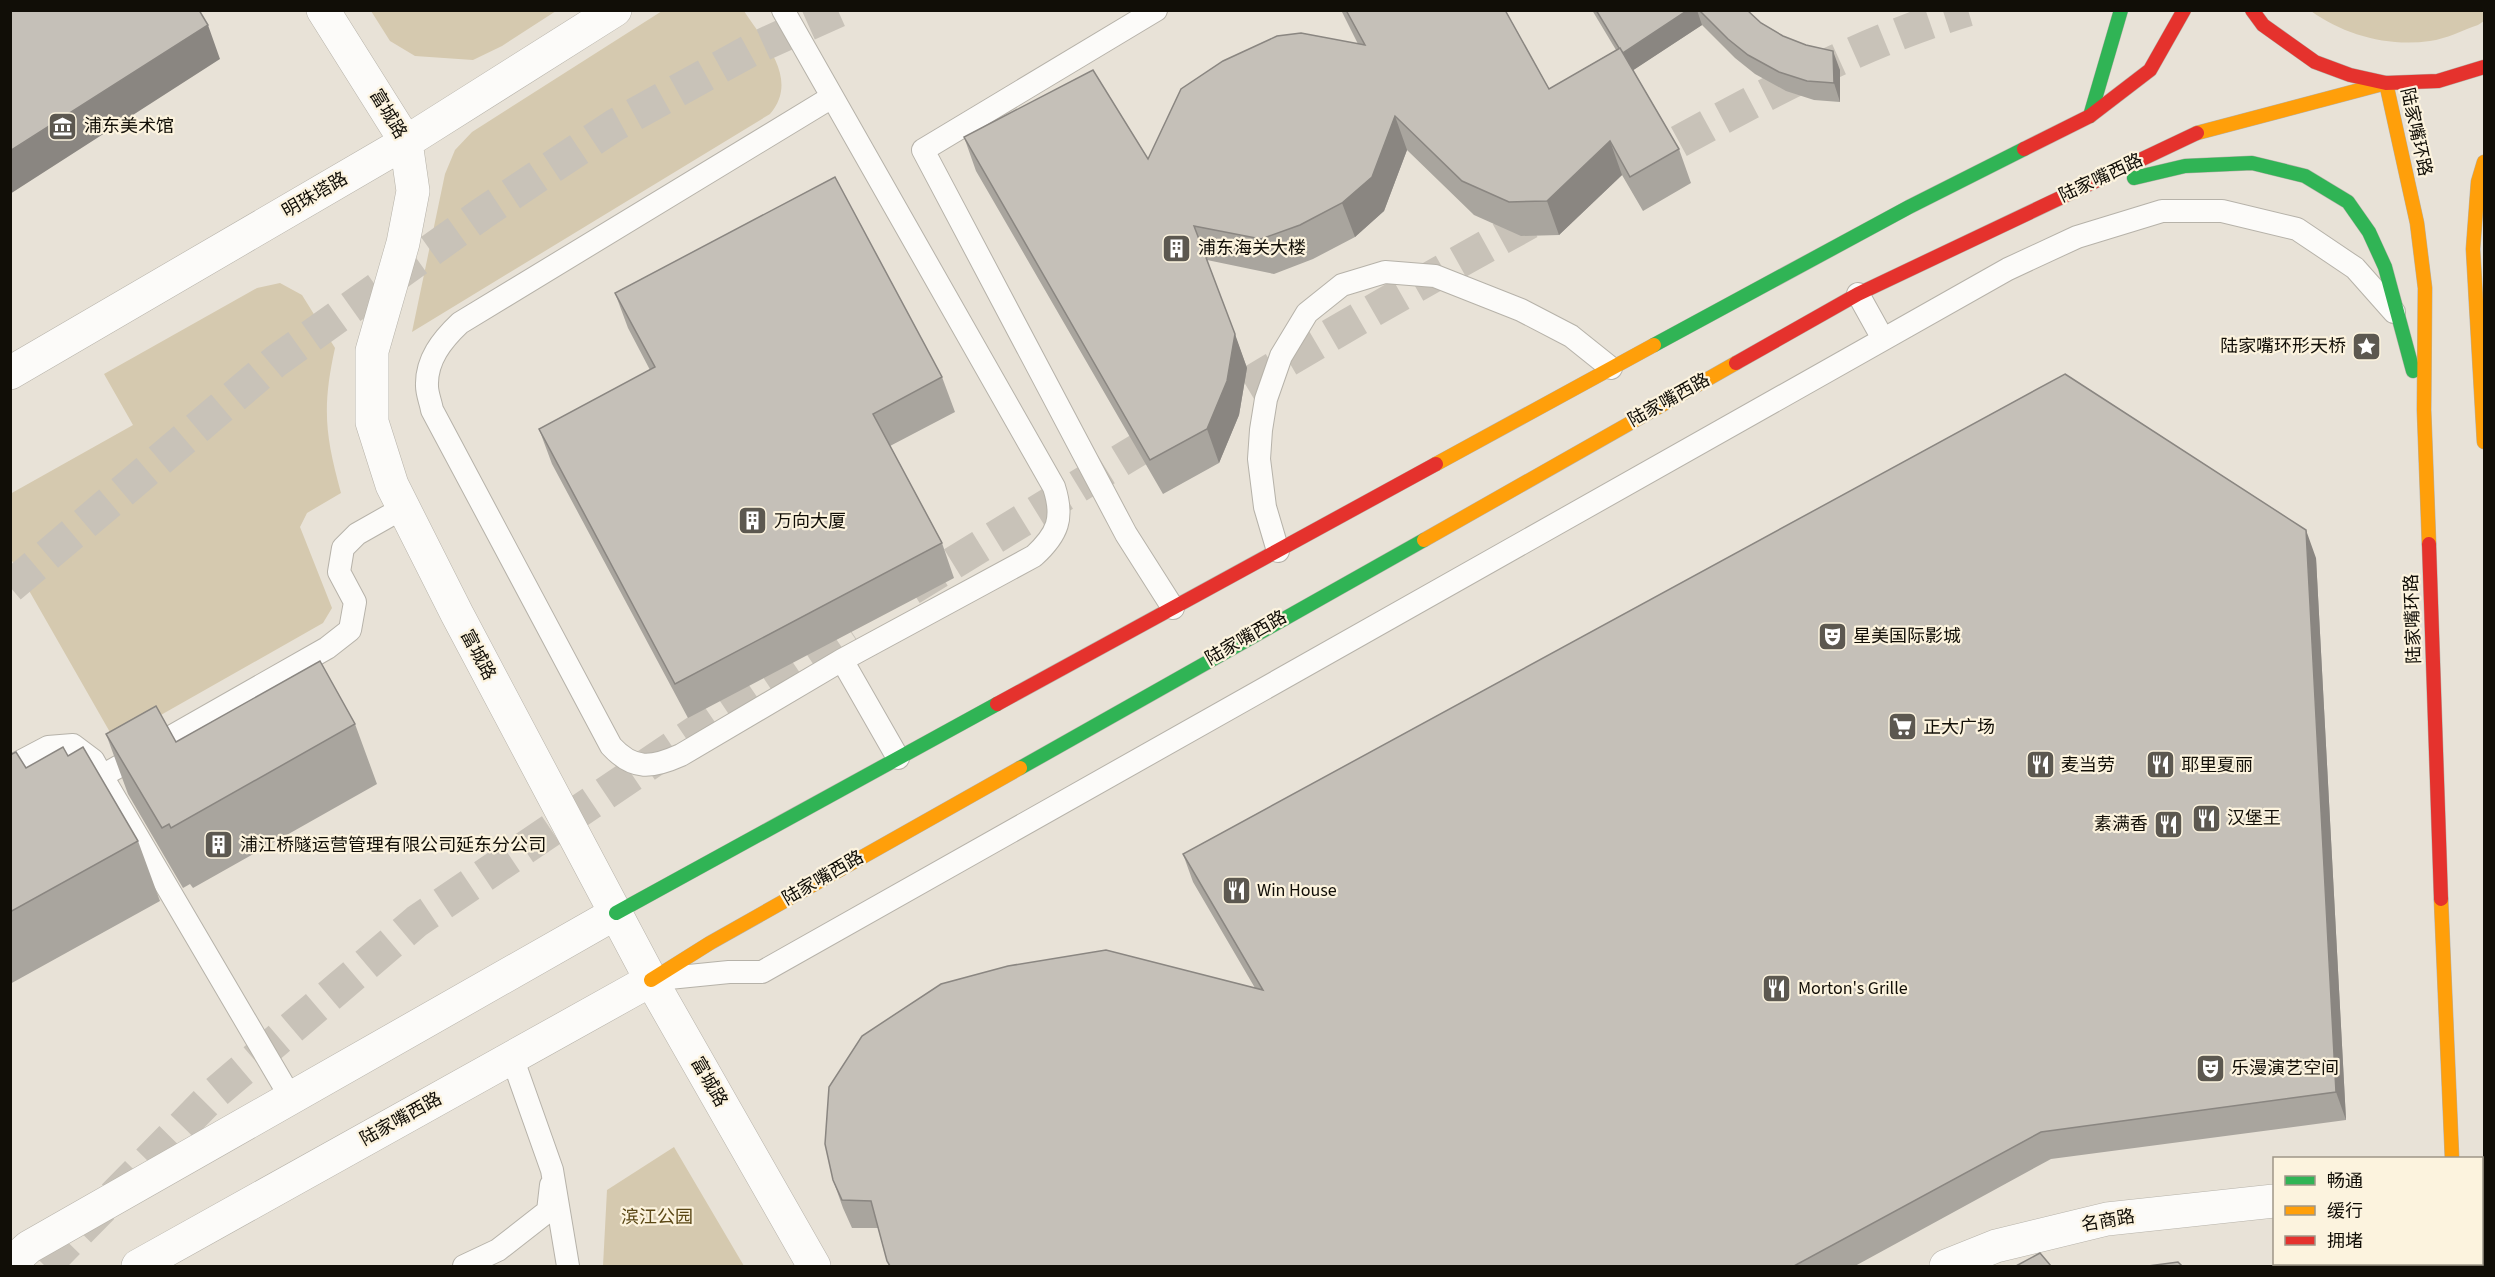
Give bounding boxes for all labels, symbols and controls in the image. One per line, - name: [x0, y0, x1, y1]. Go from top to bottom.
- street label: 富城路: [363, 84, 413, 144]
- street label: 陆家嘴环路: [2394, 85, 2438, 179]
- museum icon: 浦东美术馆: [47, 110, 79, 142]
- place label: 浦东美术馆: [84, 114, 174, 139]
- street label: 陆家嘴西路: [2055, 148, 2147, 208]
- street label: 明珠塔路: [278, 166, 352, 224]
- building icon: 浦东海关大楼: [1161, 232, 1193, 264]
- place label: 浦东海关大楼: [1198, 236, 1306, 261]
- place icon: 陆家嘴环形天桥: [2351, 330, 2383, 362]
- place label: 陆家嘴环形天桥: [2220, 334, 2346, 359]
- street label: 陆家嘴西路: [1624, 367, 1714, 433]
- building icon: 万向大厦: [737, 505, 769, 537]
- place label: 万向大厦: [774, 509, 846, 534]
- street label: 陆家嘴环路: [2399, 574, 2427, 664]
- street label: 陆家嘴西路: [1201, 605, 1291, 671]
- theatre icon: 星美国际影城: [1816, 620, 1848, 652]
- place label: 星美国际影城: [1853, 624, 1961, 649]
- street label: 富城路: [454, 625, 502, 685]
- supermarket icon: 正大广场: [1886, 711, 1918, 743]
- place label: 正大广场: [1923, 715, 1995, 740]
- restaurant icon: 麦当劳: [2024, 749, 2056, 781]
- restaurant icon: 耶里夏丽: [2144, 749, 2176, 781]
- place label: 麦当劳: [2061, 753, 2115, 778]
- place label: 耶里夏丽: [2181, 753, 2253, 778]
- restaurant icon: 汉堡王: [2190, 802, 2222, 834]
- place label: 汉堡王: [2227, 806, 2281, 831]
- restaurant icon: 素满香: [2153, 808, 2185, 840]
- place label: 素满香: [2094, 812, 2148, 837]
- building icon: 浦江桥隧运营管理有限公司延东分公司: [203, 829, 235, 861]
- place label: 浦江桥隧运营管理有限公司延东分公司: [240, 833, 546, 858]
- street label: 陆家嘴西路: [778, 845, 868, 911]
- restaurant icon: Win House: [1220, 874, 1252, 906]
- place label: Win House: [1257, 878, 1337, 903]
- restaurant icon: Morton's Grille: [1761, 972, 1793, 1004]
- place label: Morton's Grille: [1798, 976, 1908, 1001]
- street label: 富城路: [685, 1052, 733, 1112]
- theatre icon: 乐漫演艺空间: [2194, 1052, 2226, 1084]
- place label: 乐漫演艺空间: [2231, 1056, 2339, 1081]
- street label: 陆家嘴西路: [356, 1086, 446, 1152]
- legend: [2273, 1157, 2483, 1265]
- text: 畅通: [2327, 1169, 2363, 1194]
- text: 缓行: [2327, 1199, 2363, 1224]
- street label: 名商路: [2079, 1204, 2137, 1238]
- park label: 滨江公园: [621, 1205, 693, 1230]
- text: 拥堵: [2327, 1229, 2363, 1254]

